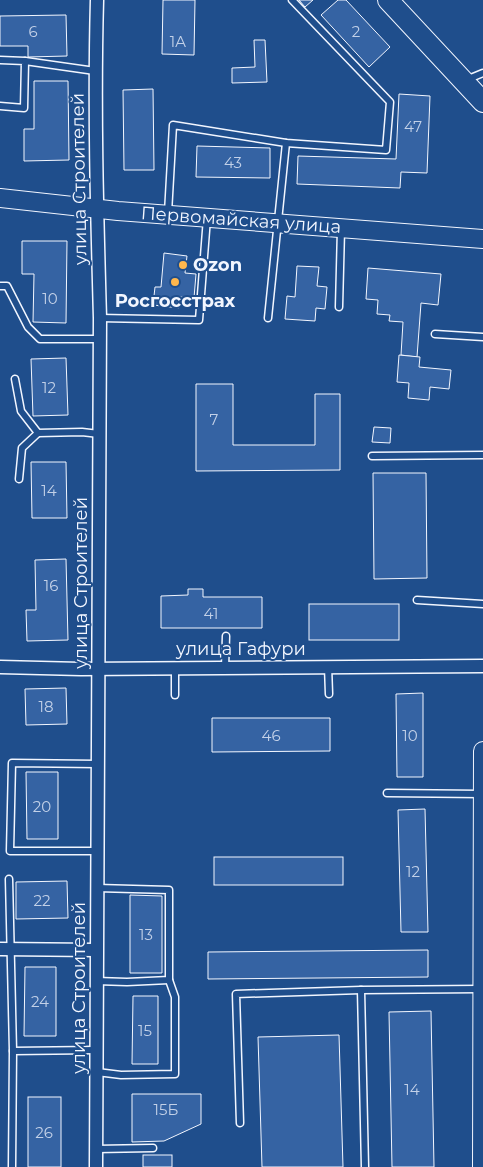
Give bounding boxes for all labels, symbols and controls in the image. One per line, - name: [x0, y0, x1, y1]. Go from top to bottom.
- house number: 6: [28, 22, 38, 41]
- house number: 2: [352, 22, 360, 41]
- house number: 1А: [170, 32, 186, 51]
- street label: улица Строителей: [66, 93, 92, 266]
- house number: 47: [404, 117, 422, 136]
- house number: 43: [224, 153, 242, 172]
- street label: Первомайская улица: [140, 202, 342, 238]
- place label: Ozon: [193, 254, 242, 276]
- marker: Ozon: [177, 259, 189, 271]
- marker: Росгосстрах: [169, 276, 181, 288]
- house number: 10: [42, 289, 58, 308]
- place label: Росгосстрах: [115, 290, 236, 312]
- house number: 12: [42, 378, 56, 397]
- house number: 7: [210, 410, 219, 429]
- house number: 14: [41, 481, 57, 500]
- street label: улица Строителей: [70, 497, 92, 670]
- house number: 16: [44, 576, 58, 595]
- house number: 41: [204, 604, 218, 623]
- street label: улица Гафури: [175, 638, 306, 660]
- house number: 18: [39, 697, 54, 716]
- house number: 46: [261, 726, 281, 745]
- house number: 10: [402, 726, 418, 745]
- house number: 20: [33, 797, 51, 816]
- house number: 12: [406, 862, 420, 881]
- house number: 22: [33, 891, 51, 910]
- street label: улица Строителей: [68, 902, 90, 1075]
- house number: 13: [139, 925, 153, 944]
- house number: 24: [31, 992, 49, 1011]
- house number: 15: [138, 1021, 152, 1040]
- house number: 14: [404, 1080, 420, 1099]
- house number: 15Б: [154, 1100, 179, 1119]
- house number: 26: [35, 1123, 53, 1142]

